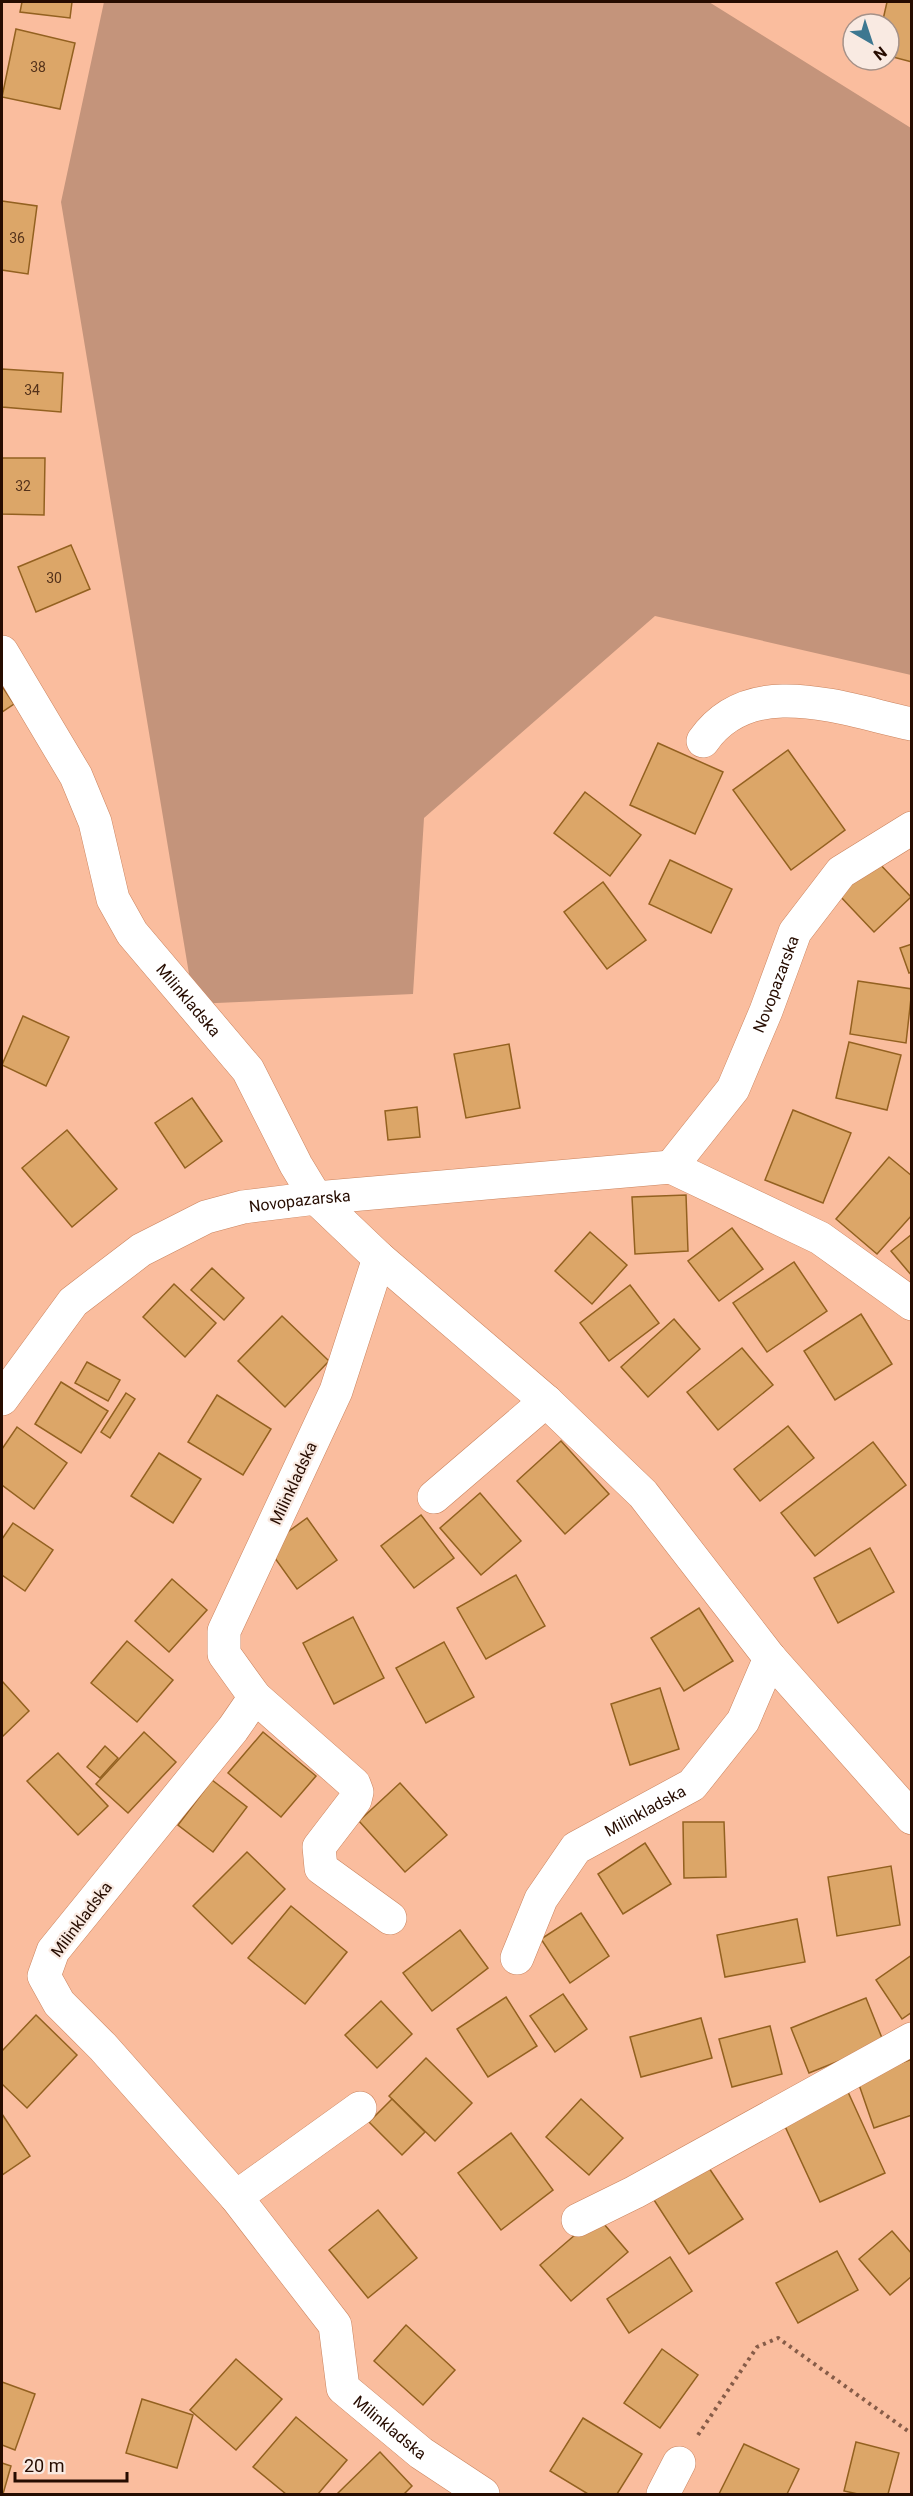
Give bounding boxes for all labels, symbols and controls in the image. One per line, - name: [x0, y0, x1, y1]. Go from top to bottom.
- north arrow: [841, 12, 901, 72]
- text: N: [870, 42, 890, 64]
- house number: 38: [30, 59, 46, 75]
- house number: 36: [9, 230, 25, 246]
- house number: 34: [24, 382, 40, 398]
- house number: 32: [15, 478, 31, 494]
- house number: 30: [46, 570, 62, 586]
- street label: Novopazarska: [749, 933, 803, 1035]
- street label: Milinkladska: [152, 960, 224, 1041]
- street label: Novopazarska: [248, 1186, 351, 1216]
- street label: Milinkladska: [266, 1439, 321, 1528]
- street label: Milinkladska: [601, 1781, 689, 1841]
- street label: Milinkladska: [47, 1878, 116, 1961]
- street label: Milinkladska: [349, 2392, 430, 2464]
- scale bar: [15, 2445, 128, 2483]
- text: 20 m: [24, 2455, 64, 2476]

